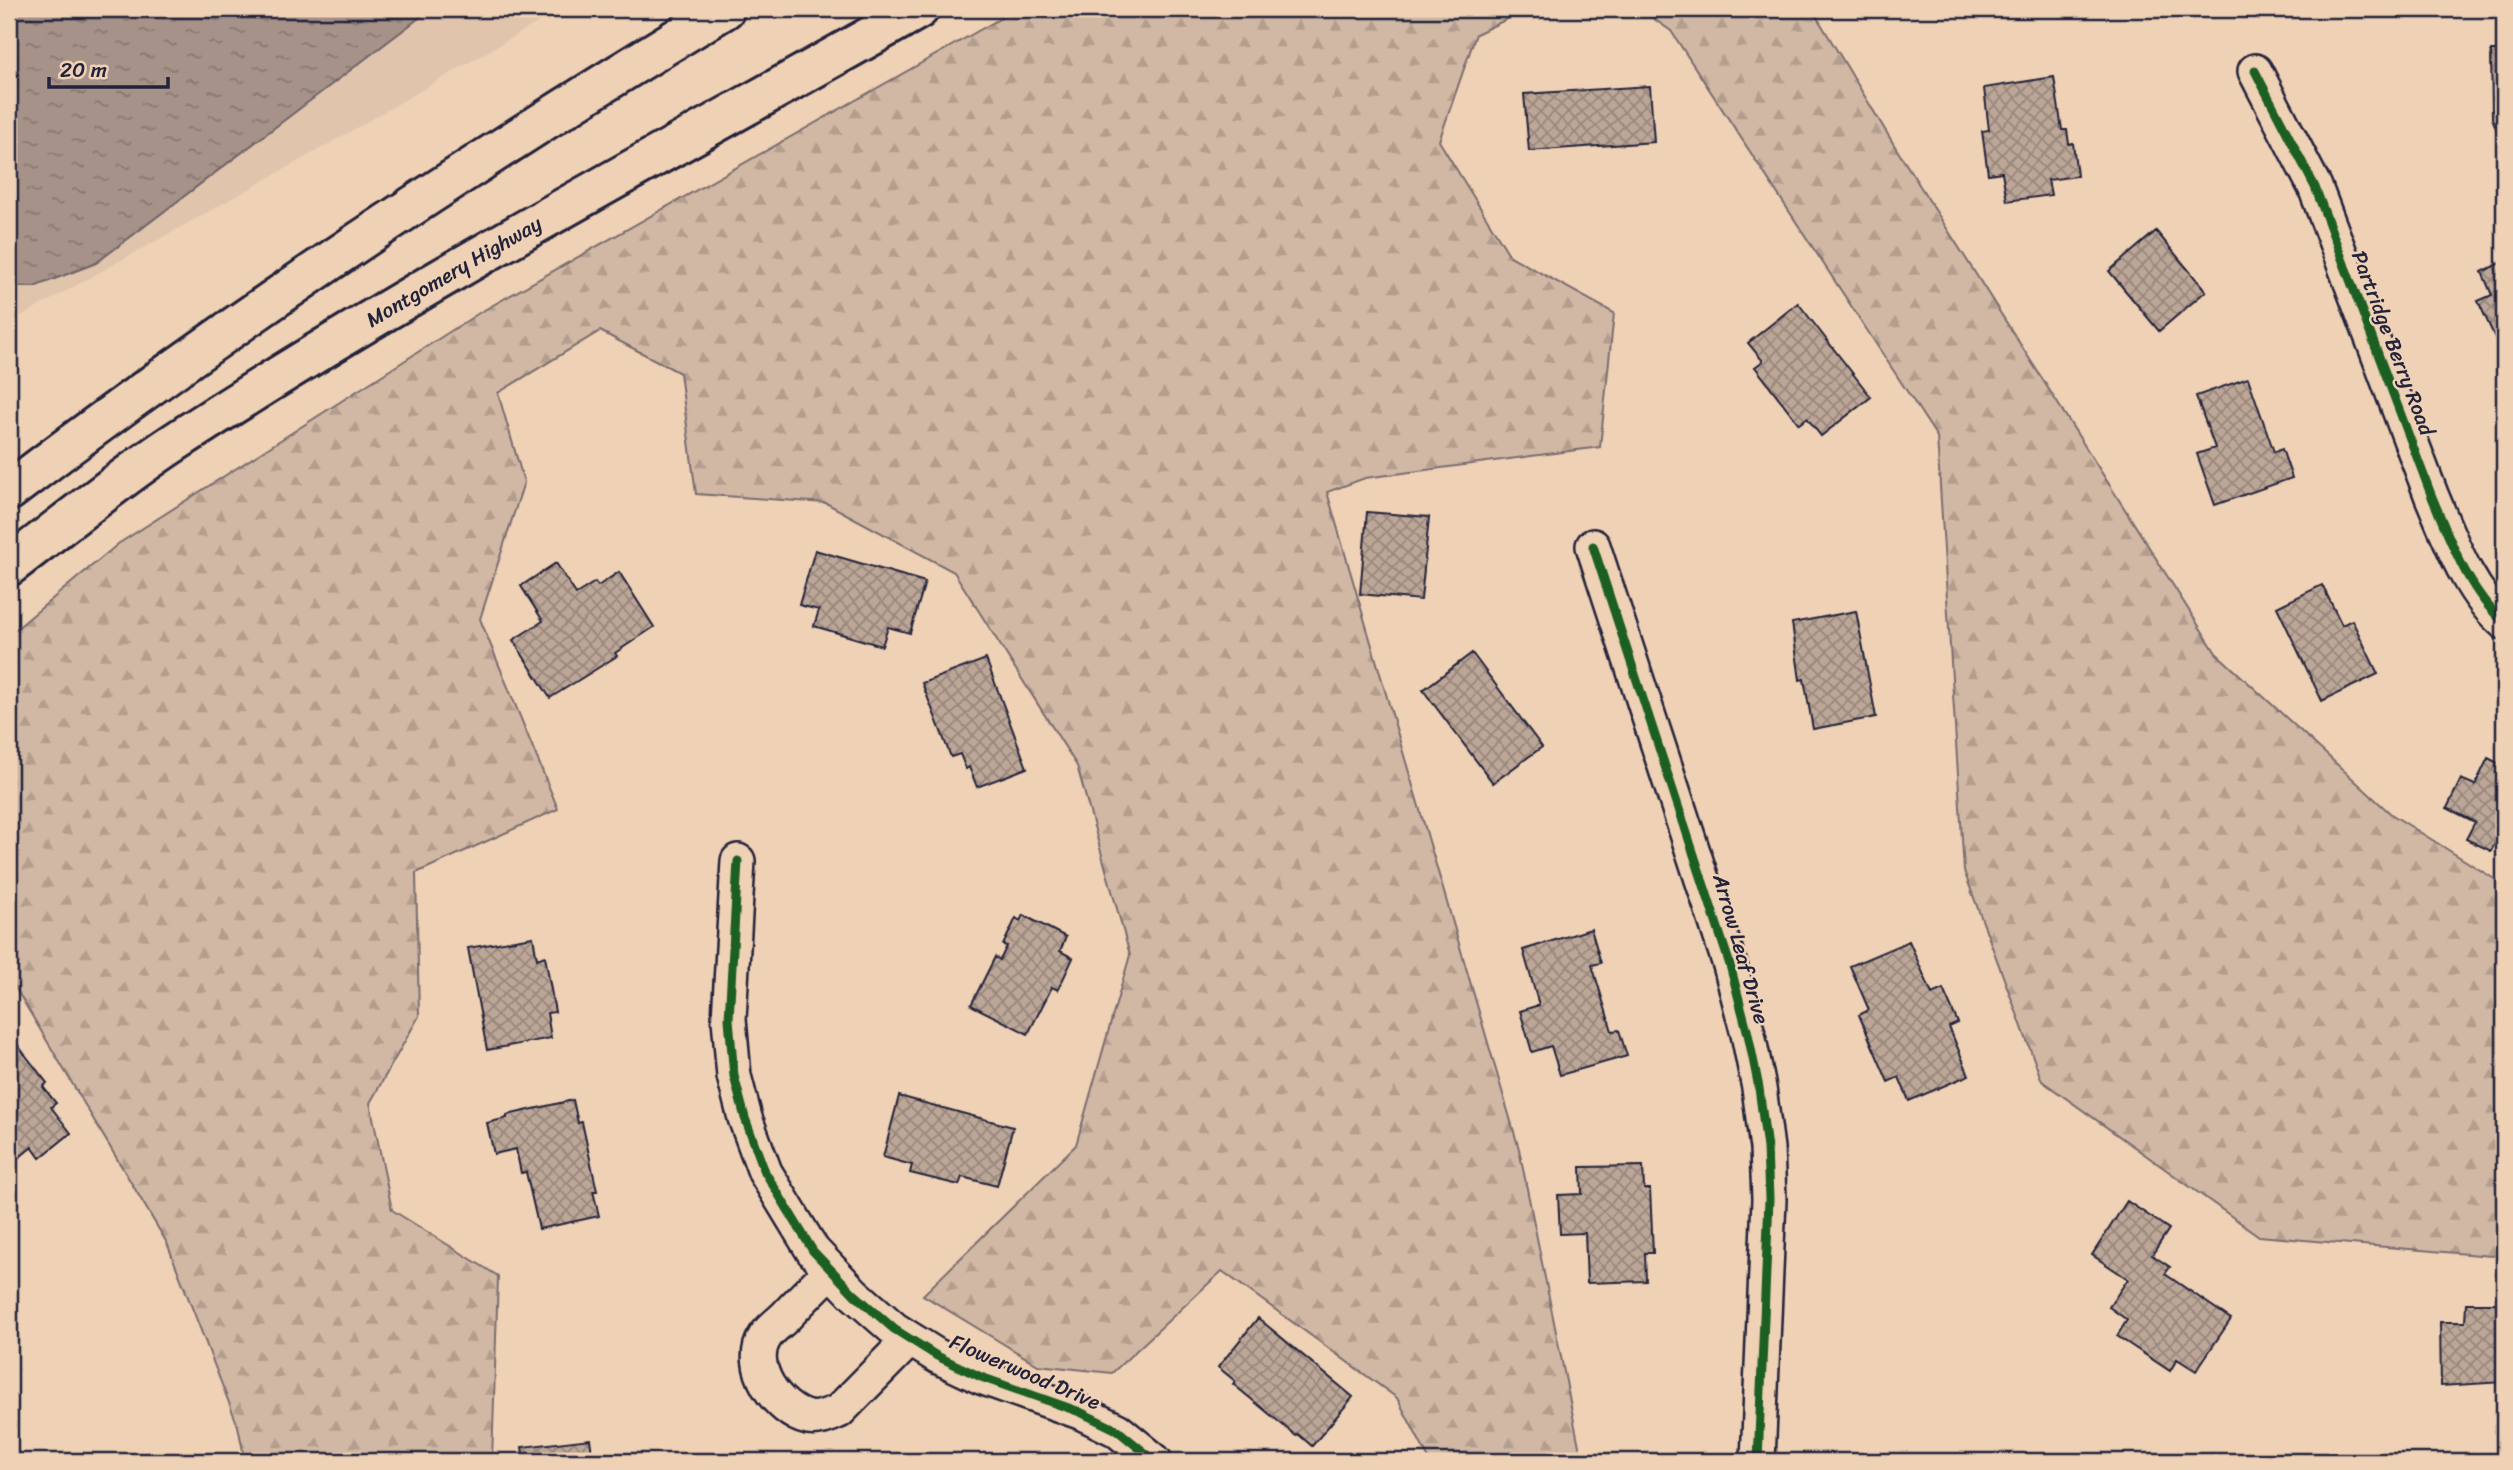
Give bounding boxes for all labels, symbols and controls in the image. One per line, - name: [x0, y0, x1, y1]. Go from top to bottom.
- scale bar: [49, 46, 168, 90]
- text: 20 m: [60, 51, 107, 89]
- street label: Montgomery Highway: [358, 205, 549, 338]
- street label: Partridge Berry Road: [2340, 245, 2446, 443]
- street label: Arrow Leaf Drive: [1701, 868, 1781, 1029]
- street label: Flowerwood Drive: [943, 1323, 1107, 1421]

